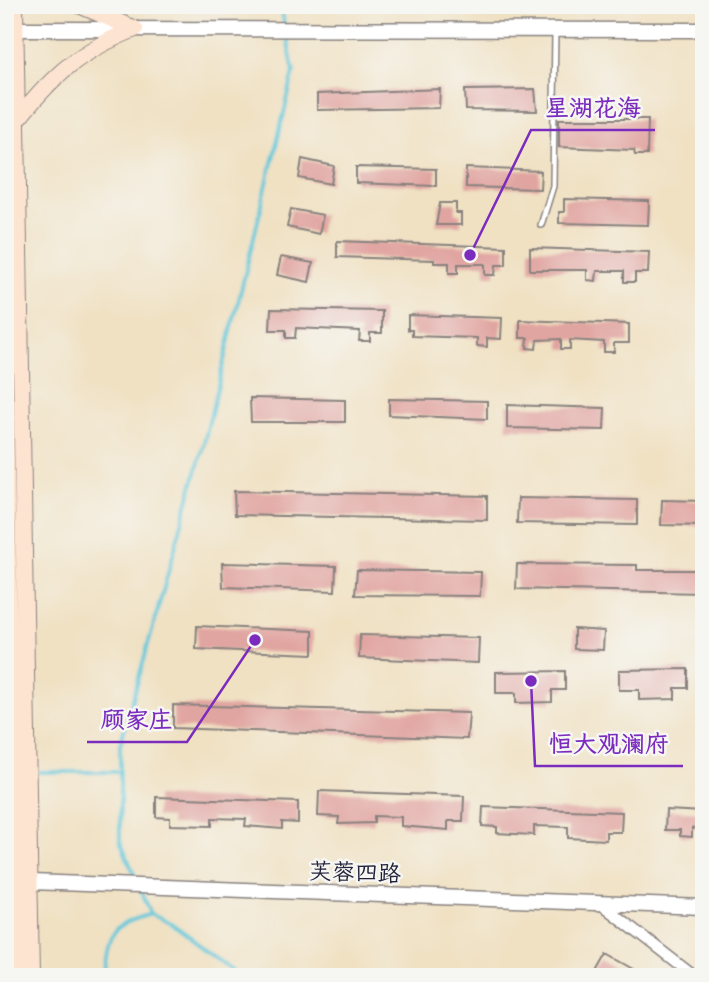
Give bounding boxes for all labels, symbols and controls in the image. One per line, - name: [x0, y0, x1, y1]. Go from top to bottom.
- callout: 星湖花海: [531, 85, 655, 130]
- text: 星湖花海: [545, 92, 641, 126]
- callout: 顾家庄: [87, 697, 187, 742]
- text: 顾家庄: [101, 704, 173, 738]
- callout: 恒大观澜府: [535, 721, 683, 766]
- text: 恒大观澜府: [549, 728, 669, 762]
- street label: 芙蓉四路: [308, 855, 401, 891]

